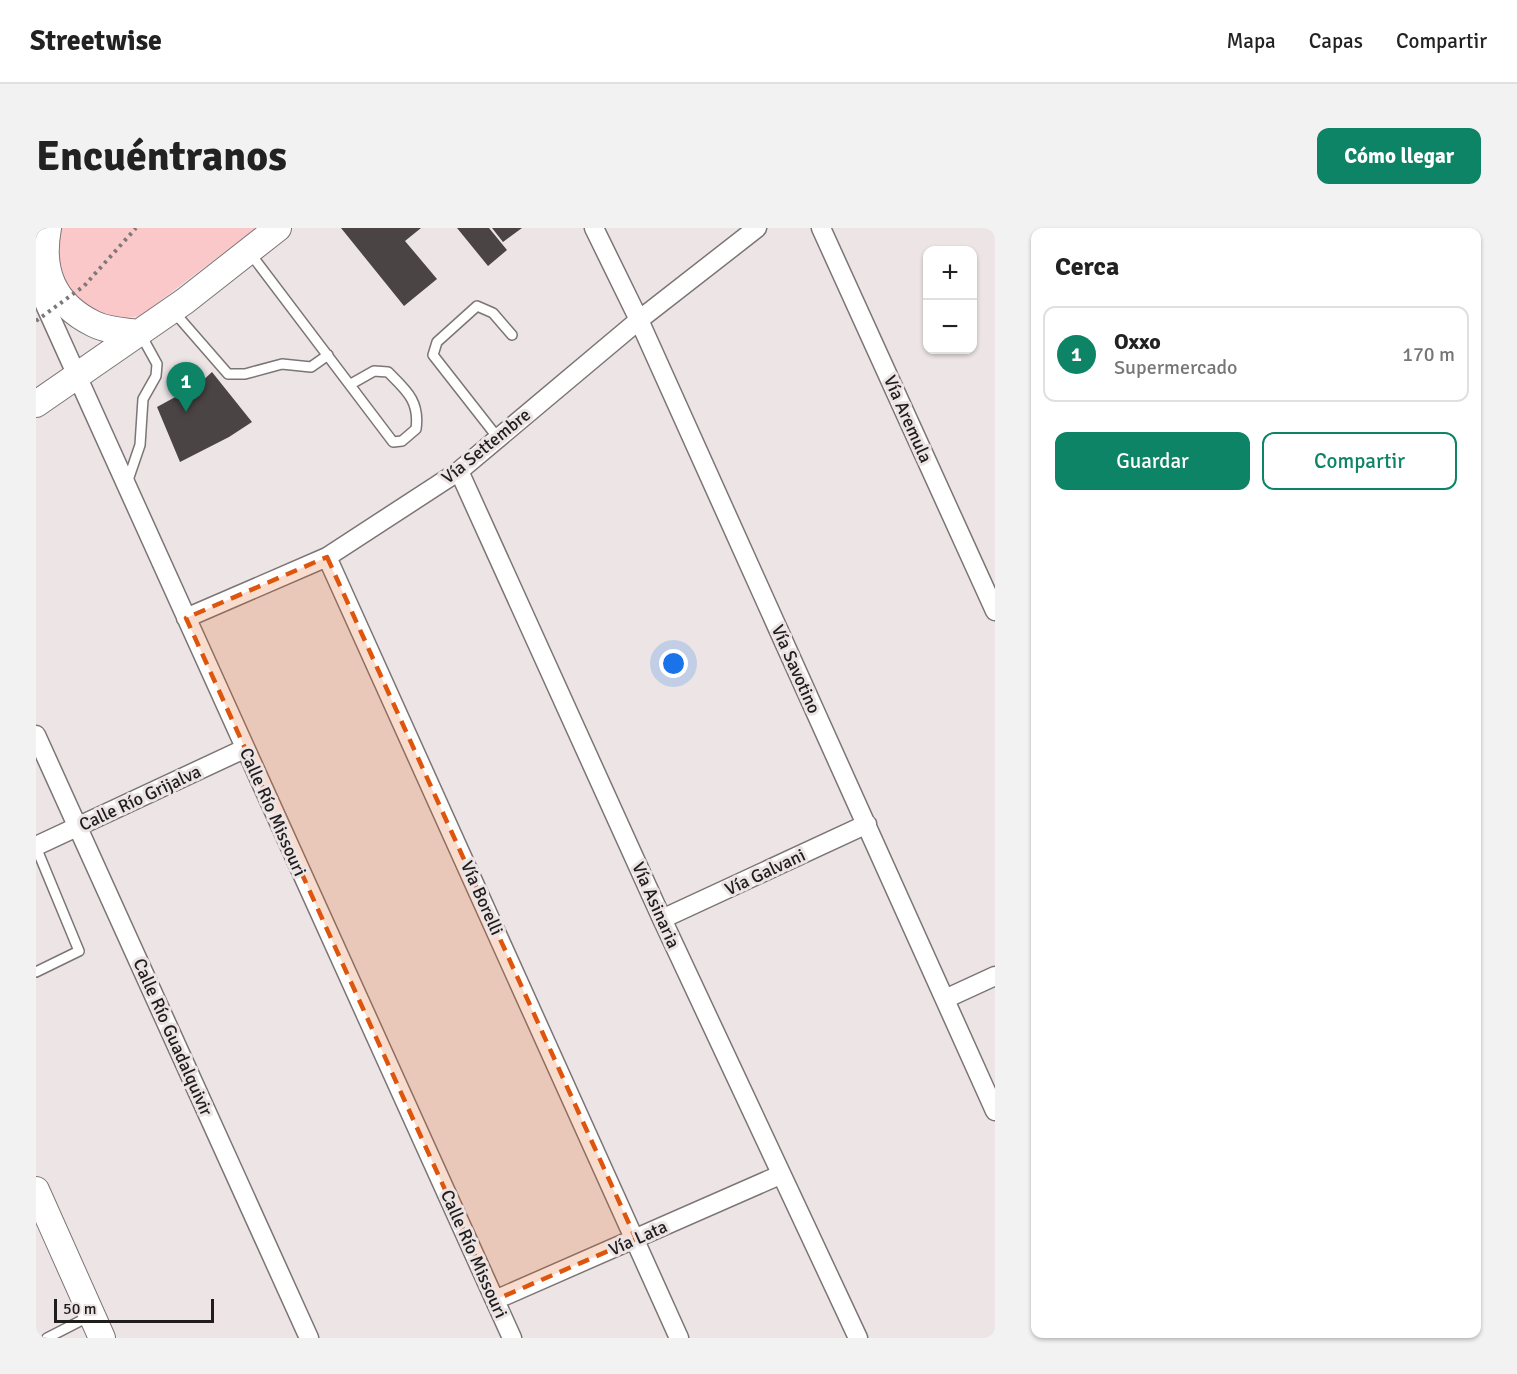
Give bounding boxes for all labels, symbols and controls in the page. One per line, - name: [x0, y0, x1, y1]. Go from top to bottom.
- text: Streetwise: [30, 24, 162, 58]
- text: Mapa: [1226, 28, 1276, 54]
- text: Capas: [1309, 28, 1363, 54]
- text: Compartir: [1396, 28, 1487, 54]
- button: Cómo llegar: [1317, 128, 1481, 184]
- text: Encuéntranos: [36, 131, 287, 182]
- map controls: [923, 246, 977, 354]
- button: +: [923, 246, 977, 300]
- text: Cerca: [1055, 251, 1119, 283]
- button: −: [923, 300, 977, 354]
- text: Oxxo: [1114, 328, 1161, 355]
- text: 1: [1071, 342, 1082, 367]
- text: 170 m: [1402, 342, 1455, 367]
- text: Supermercado: [1114, 355, 1237, 380]
- pin: 1: [166, 362, 206, 412]
- street label: Vía Aremula: [879, 372, 937, 466]
- street label: Vía Settembre: [437, 404, 535, 488]
- button: Guardar: [1055, 432, 1250, 490]
- button: Compartir: [1262, 432, 1457, 490]
- street label: Vía Savotino: [767, 621, 825, 717]
- your location: [659, 649, 688, 678]
- street label: Calle Río Missouri: [235, 744, 311, 880]
- street label: Calle Río Grijalva: [76, 760, 204, 836]
- street label: Vía Galvani: [721, 844, 809, 900]
- street label: Vía Borelli: [456, 857, 508, 939]
- street label: Vía Asinaria: [627, 859, 685, 951]
- street label: Calle Río Guadalquivir: [128, 955, 218, 1119]
- street label: Calle Río Missouri: [436, 1186, 512, 1322]
- street label: Vía Lata: [605, 1215, 671, 1261]
- scale bar: [54, 1296, 214, 1324]
- text: 50 m: [63, 1299, 97, 1319]

